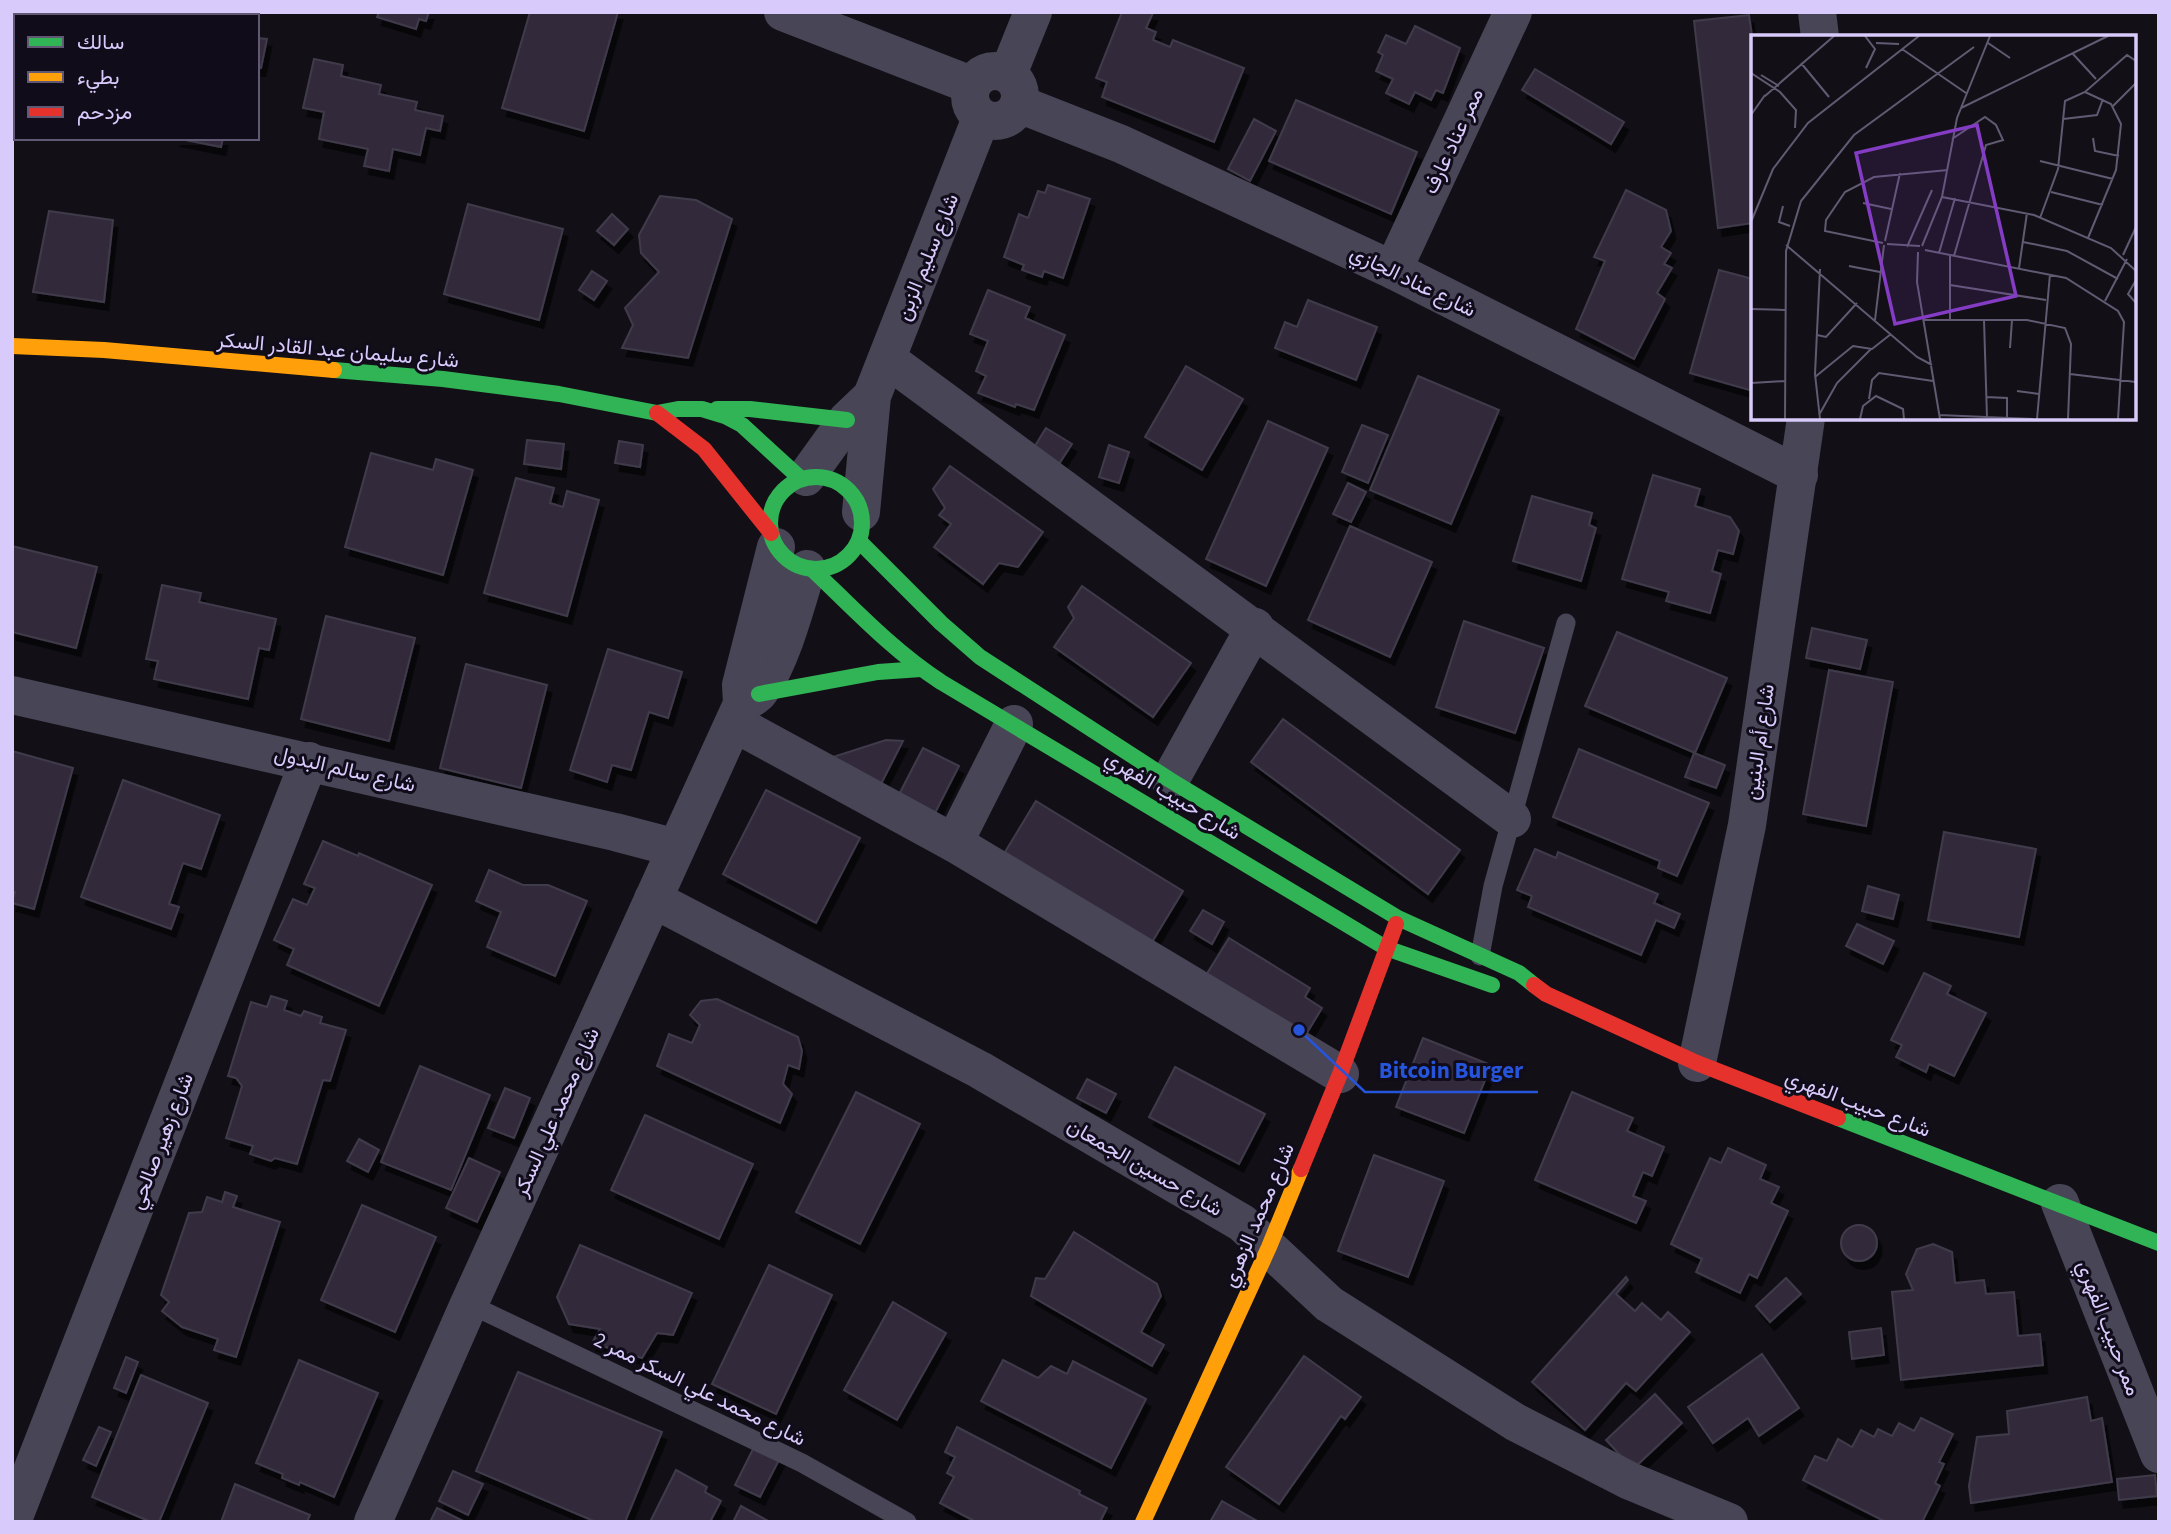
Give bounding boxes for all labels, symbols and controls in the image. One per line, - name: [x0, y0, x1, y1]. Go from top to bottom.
- legend: [14, 14, 259, 140]
- text: سالك: [77, 27, 124, 57]
- inset map: [1751, 35, 2136, 420]
- text: بطيء: [77, 62, 120, 94]
- street label: ممر عناد عارف: [1415, 83, 1491, 199]
- text: مزدحم: [77, 97, 132, 127]
- street label: شارع سليم الزبن: [888, 189, 966, 325]
- street label: شارع عناد الجازي: [1344, 237, 1481, 326]
- street label: شارع سليمان عبد القادر السكر: [215, 324, 460, 376]
- street label: شارع أم البنين: [1736, 682, 1782, 802]
- street label: شارع سالم البدول: [271, 738, 419, 800]
- street label: شارع حبيب الفهري: [1098, 743, 1247, 849]
- street label: شارع محمد علي السكر: [505, 1023, 609, 1203]
- callout: Bitcoin Burger: [1365, 1048, 1538, 1092]
- text: Bitcoin Burger: [1379, 1054, 1524, 1087]
- street label: شارع حبيب الفهري: [1780, 1061, 1935, 1146]
- street label: شارع زهير صالحي: [121, 1068, 203, 1214]
- street label: شارع حسين الجمعان: [1062, 1110, 1228, 1224]
- street label: شارع محمد الزهري: [1214, 1138, 1304, 1293]
- street label: ممر حبيب الفهري: [2068, 1256, 2149, 1401]
- street label: شارع محمد علي السكر ممر 2: [588, 1325, 811, 1455]

